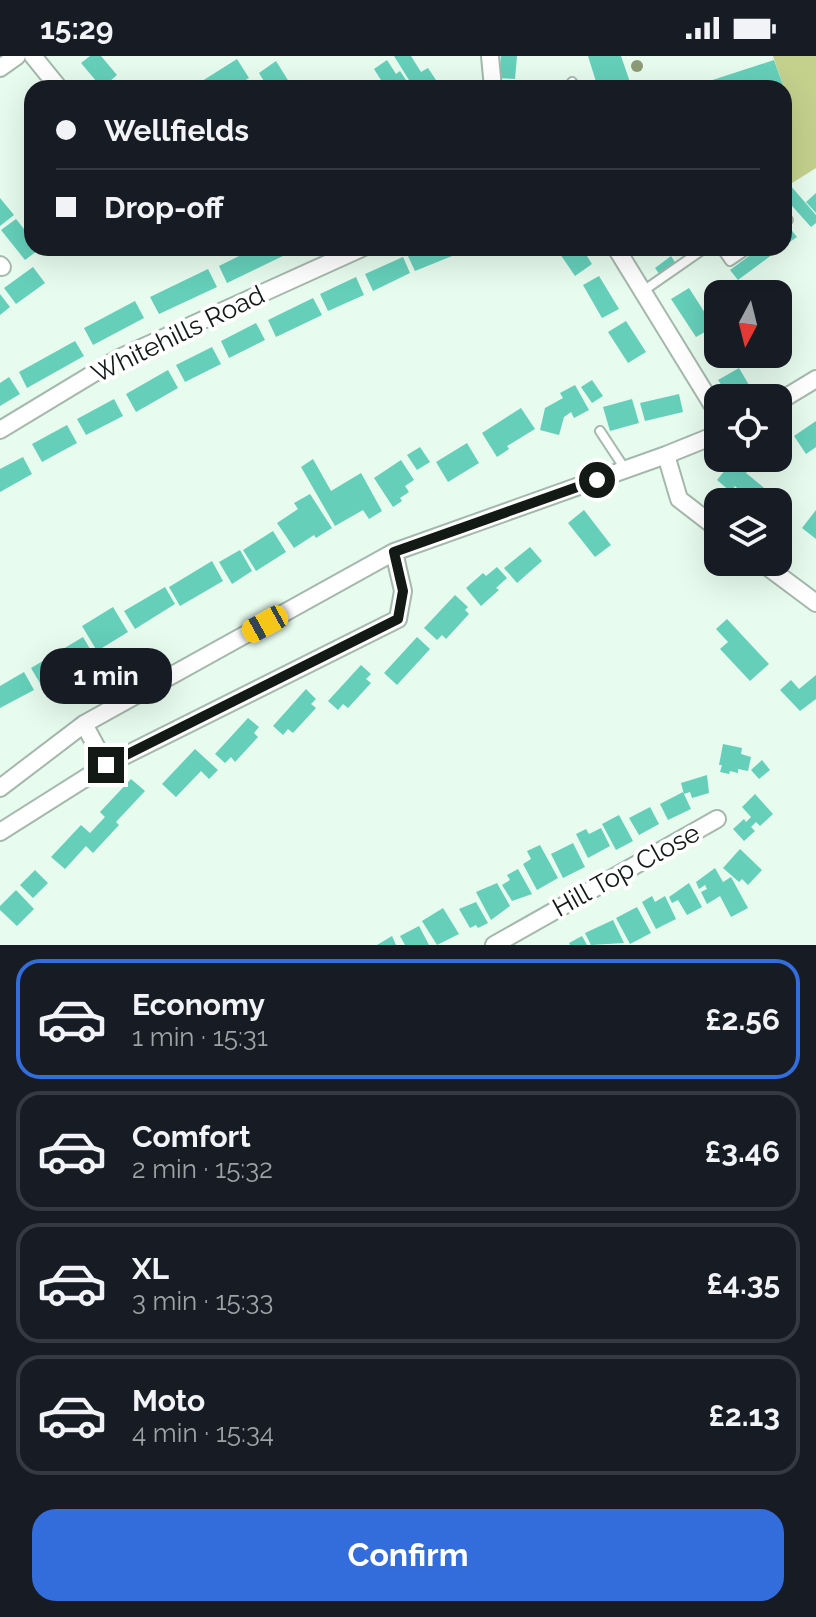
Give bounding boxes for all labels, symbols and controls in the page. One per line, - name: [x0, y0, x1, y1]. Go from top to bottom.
- text: 15:29: [40, 11, 113, 46]
- text: Wellfields: [104, 113, 249, 148]
- text: Drop-off: [104, 190, 224, 225]
- street label: Whitehills Road: [87, 279, 269, 389]
- north arrow: [704, 280, 792, 368]
- map controls: [704, 280, 792, 576]
- button: locate: [704, 384, 792, 472]
- route start: [579, 462, 615, 498]
- button: layers: [704, 488, 792, 576]
- car: [238, 602, 292, 646]
- callout: 1 min: [40, 649, 172, 705]
- text: 1 min: [73, 661, 139, 691]
- route end: [88, 747, 124, 783]
- street label: Hill Top Close: [547, 817, 705, 923]
- icon: car: [36, 983, 108, 1055]
- text: Economy: [132, 987, 265, 1022]
- text: £2.56: [705, 1002, 780, 1037]
- text: 1 min · 15:31: [132, 1022, 268, 1052]
- icon: car: [36, 1115, 108, 1187]
- text: Comfort: [132, 1119, 251, 1154]
- text: £3.46: [705, 1134, 780, 1169]
- text: 2 min · 15:32: [132, 1154, 273, 1184]
- icon: car: [36, 1247, 108, 1319]
- text: XL: [132, 1251, 169, 1286]
- text: £4.35: [706, 1266, 780, 1301]
- text: 3 min · 15:33: [132, 1286, 273, 1316]
- icon: car: [36, 1379, 108, 1451]
- text: Moto: [132, 1383, 205, 1418]
- text: £2.13: [708, 1398, 780, 1433]
- text: 4 min · 15:34: [132, 1418, 274, 1448]
- button: Confirm: [32, 1509, 784, 1601]

